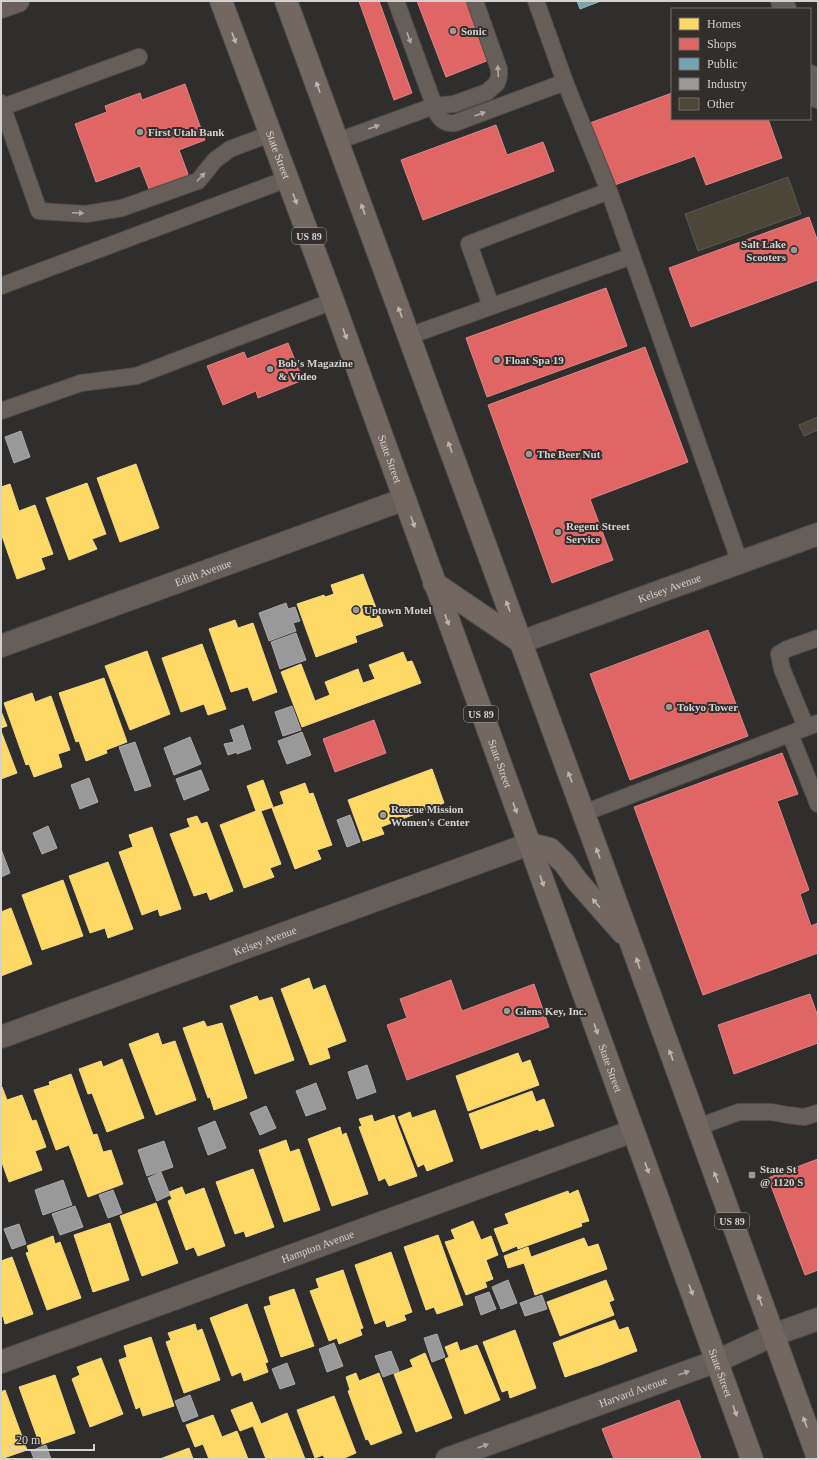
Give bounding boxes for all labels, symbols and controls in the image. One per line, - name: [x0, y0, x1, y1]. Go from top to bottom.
- legend: [671, 8, 811, 120]
- text: Homes: [707, 17, 741, 31]
- place label: Sonic: [461, 25, 487, 37]
- marker: Sonic: [448, 26, 458, 36]
- one-way arrow: [232, 32, 238, 44]
- one-way arrow: [407, 32, 413, 44]
- text: Shops: [707, 37, 737, 51]
- text: Public: [707, 57, 738, 71]
- one-way arrow: [495, 65, 502, 77]
- text: Industry: [707, 77, 747, 91]
- one-way arrow: [314, 81, 320, 93]
- text: Other: [707, 97, 734, 111]
- one-way arrow: [474, 111, 486, 117]
- one-way arrow: [369, 124, 381, 130]
- place label: First Utah Bank: [148, 126, 225, 138]
- marker: First Utah Bank: [135, 127, 145, 137]
- street label: State Street: [264, 129, 293, 180]
- one-way arrow: [196, 172, 206, 182]
- one-way arrow: [292, 193, 298, 205]
- one-way arrow: [359, 203, 365, 215]
- one-way arrow: [72, 210, 84, 217]
- road number: US 89: [292, 228, 326, 244]
- place label: Salt Lake Scooters: [741, 238, 787, 263]
- marker: Salt Lake Scooters: [789, 245, 799, 255]
- one-way arrow: [397, 305, 403, 317]
- one-way arrow: [342, 328, 348, 340]
- place label: Float Spa 19: [505, 354, 564, 366]
- marker: Float Spa 19: [492, 355, 502, 365]
- place label: Bob's Magazine & Video: [278, 357, 353, 382]
- marker: Bob's Magazine & Video: [265, 364, 275, 374]
- street label: State Street: [376, 433, 404, 485]
- one-way arrow: [446, 441, 452, 453]
- place label: The Beer Nut: [537, 448, 601, 460]
- marker: The Beer Nut: [524, 449, 534, 459]
- one-way arrow: [410, 516, 416, 528]
- place label: Regent Street Service: [566, 520, 630, 545]
- marker: Regent Street Service: [553, 527, 563, 537]
- street label: Edith Avenue: [173, 557, 233, 588]
- street label: Kelsey Avenue: [636, 571, 703, 605]
- one-way arrow: [504, 599, 510, 611]
- place label: Uptown Motel: [364, 604, 432, 616]
- marker: Uptown Motel: [351, 605, 361, 615]
- one-way arrow: [445, 614, 451, 626]
- place label: Tokyo Tower: [677, 701, 738, 713]
- marker: Tokyo Tower: [664, 702, 674, 712]
- road number: US 89: [464, 706, 498, 722]
- street label: State Street: [486, 738, 515, 789]
- one-way arrow: [567, 770, 573, 782]
- one-way arrow: [513, 802, 519, 814]
- place label: Rescue Mission Women's Center: [391, 803, 470, 828]
- marker: Rescue Mission Women's Center: [378, 810, 388, 820]
- one-way arrow: [595, 847, 601, 859]
- one-way arrow: [539, 875, 545, 887]
- one-way arrow: [592, 897, 601, 908]
- street label: Kelsey Avenue: [232, 923, 298, 958]
- one-way arrow: [635, 957, 641, 969]
- place label: Glens Key, Inc.: [515, 1005, 587, 1017]
- marker: Glens Key, Inc.: [502, 1006, 512, 1016]
- one-way arrow: [594, 1024, 600, 1036]
- street label: State Street: [596, 1042, 625, 1094]
- one-way arrow: [668, 1049, 674, 1061]
- one-way arrow: [644, 1162, 650, 1174]
- place label: State St @ 1120 S: [760, 1163, 803, 1188]
- marker: State St @ 1120 S: [747, 1170, 757, 1180]
- one-way arrow: [713, 1171, 719, 1183]
- road number: US 89: [715, 1213, 749, 1229]
- street label: Hampton Avenue: [280, 1227, 356, 1265]
- one-way arrow: [688, 1285, 694, 1297]
- one-way arrow: [757, 1293, 763, 1305]
- street label: State Street: [707, 1347, 735, 1399]
- one-way arrow: [679, 1369, 691, 1375]
- street label: Harvard Avenue: [597, 1374, 669, 1409]
- one-way arrow: [732, 1405, 738, 1417]
- one-way arrow: [801, 1415, 807, 1427]
- scale bar: [10, 1426, 94, 1452]
- text: 20 m: [16, 1433, 41, 1447]
- one-way arrow: [478, 1442, 490, 1448]

